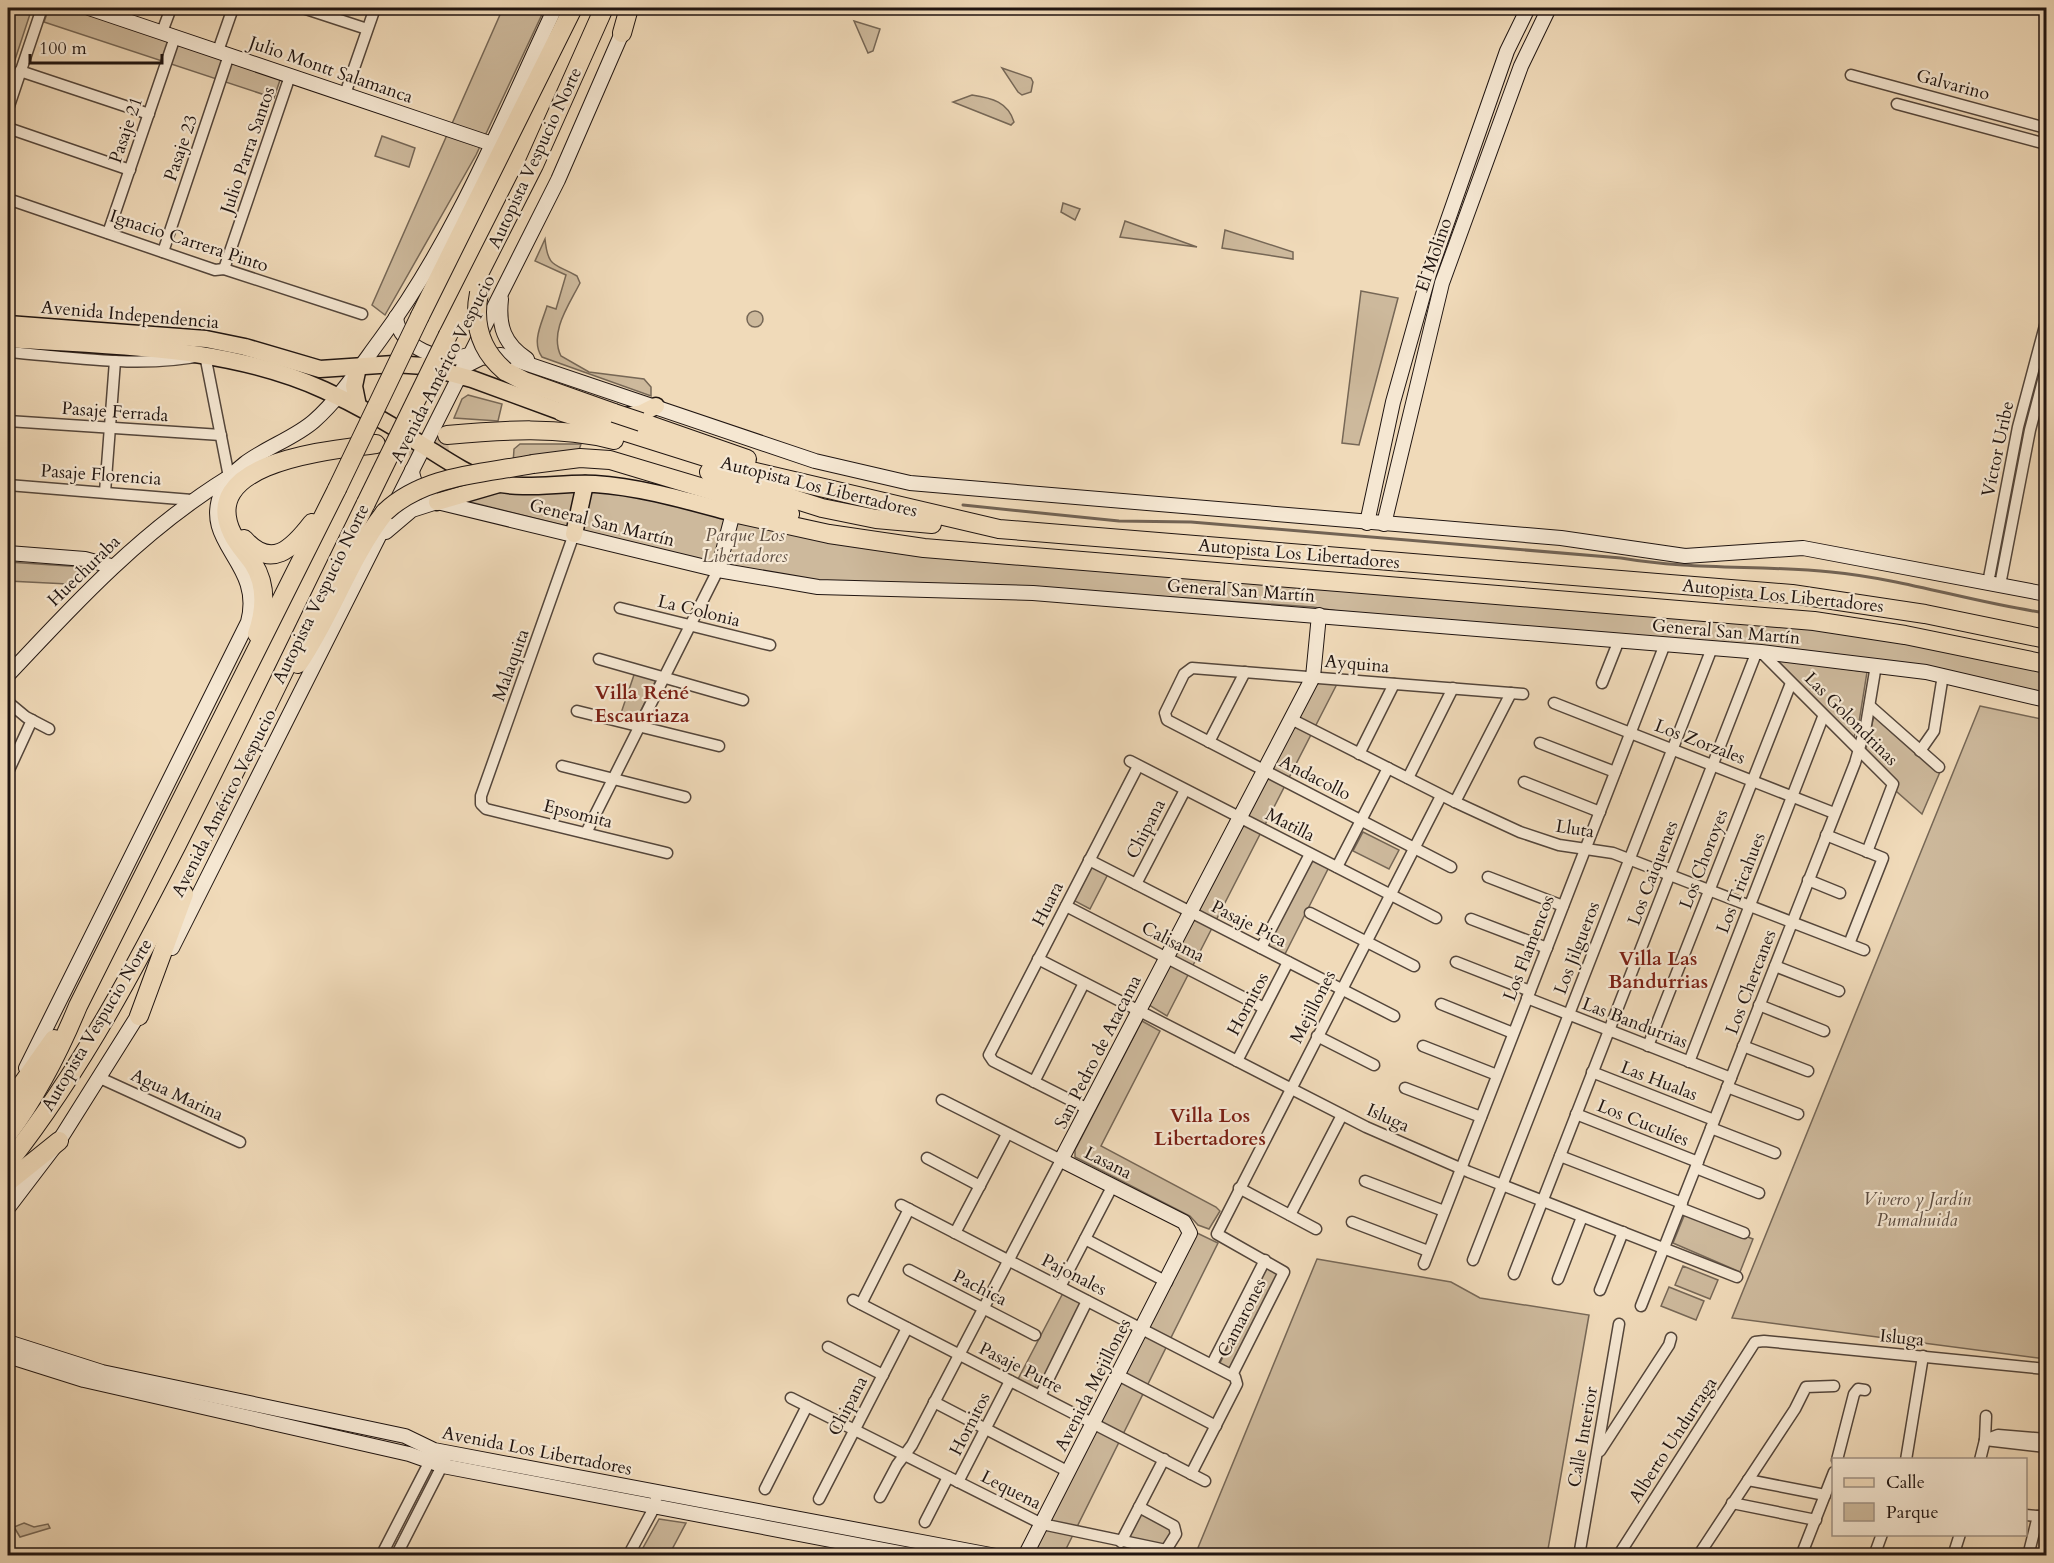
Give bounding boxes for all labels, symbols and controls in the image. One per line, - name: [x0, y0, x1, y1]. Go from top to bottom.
- scale bar: [30, 27, 162, 65]
- street label: Julio Montt Salamanca: [243, 29, 416, 110]
- text: 100 m: [39, 36, 87, 61]
- street label: Autopista Vespucio Norte: [482, 63, 588, 253]
- street label: Galvarino: [1914, 63, 1993, 107]
- street label: Julio Parra Santos: [214, 83, 281, 220]
- street label: Pasaje 21: [103, 93, 149, 167]
- street label: Pasaje 23: [158, 111, 204, 185]
- street label: Ignacio Carrera Pinto: [106, 204, 272, 279]
- street label: El Molino: [1410, 214, 1458, 295]
- street label: Avenida Américo Vespucio: [385, 270, 501, 467]
- street label: Avenida Independencia: [40, 295, 220, 335]
- street label: Pasaje Ferrada: [61, 396, 169, 428]
- street label: Víctor Uribe: [1976, 399, 2020, 499]
- street label: Autopista Los Libertadores: [718, 450, 920, 524]
- street label: Pasaje Florencia: [40, 458, 162, 492]
- street label: General San Martín: [527, 493, 678, 553]
- street label: Autopista Vespucio Norte: [267, 500, 375, 688]
- park label: Parque Los Libertadores: [702, 523, 788, 569]
- street label: Huechuraba: [42, 530, 126, 612]
- street label: Autopista Los Libertadores: [1197, 533, 1401, 575]
- street label: General San Martín: [1166, 573, 1317, 609]
- street label: Autopista Los Libertadores: [1681, 573, 1885, 619]
- street label: La Colonia: [655, 589, 743, 633]
- street label: General San Martín: [1651, 613, 1802, 651]
- street label: Malaquita: [486, 625, 536, 705]
- street label: Ayquina: [1324, 649, 1391, 679]
- street label: Las Golondrinas: [1799, 667, 1903, 771]
- district label: Villa René Escauriaza: [594, 679, 690, 729]
- street label: Avenida Américo Vespucio: [166, 704, 282, 901]
- street label: Los Zorzales: [1651, 713, 1749, 771]
- street label: Andacollo: [1275, 749, 1355, 807]
- street label: Epsomita: [541, 793, 615, 835]
- street label: Chipana: [1120, 795, 1172, 863]
- street label: Matilla: [1261, 802, 1319, 848]
- street label: Los Choroyes: [1674, 806, 1734, 912]
- street label: Lluta: [1554, 814, 1596, 844]
- street label: Los Caiquenes: [1622, 817, 1684, 929]
- street label: Los Tricahues: [1710, 829, 1772, 937]
- street label: Huara: [1026, 877, 1070, 931]
- street label: Los Flamencos: [1497, 891, 1561, 1005]
- street label: Pasaje Pica: [1207, 894, 1291, 954]
- street label: Los Jilgueros: [1548, 898, 1606, 998]
- street label: Calisama: [1137, 915, 1209, 969]
- street label: Los Chercanes: [1720, 926, 1782, 1038]
- street label: Autopista Vespucio Norte: [35, 934, 159, 1116]
- district label: Villa Las Bandurrias: [1608, 945, 1708, 995]
- street label: Mejillones: [1284, 966, 1342, 1048]
- street label: Hornitos: [1221, 968, 1275, 1040]
- street label: San Pedro de Atacama: [1048, 971, 1148, 1133]
- street label: Las Bandurrias: [1579, 991, 1691, 1055]
- street label: Las Hualas: [1617, 1055, 1701, 1107]
- street label: Agua Marina: [127, 1063, 228, 1127]
- street label: Los Cuculíes: [1593, 1093, 1693, 1153]
- street label: Isluga: [1363, 1098, 1414, 1139]
- district label: Villa Los Libertadores: [1154, 1102, 1266, 1152]
- street label: Lasana: [1080, 1140, 1136, 1186]
- park label: Vivero y Jardín Pumahuida: [1863, 1187, 1971, 1233]
- street label: Pajonales: [1037, 1248, 1111, 1302]
- street label: Pachica: [949, 1264, 1012, 1312]
- street label: Camarones: [1212, 1274, 1272, 1362]
- street label: Avenida Mejillones: [1049, 1314, 1137, 1456]
- street label: Isluga: [1879, 1323, 1926, 1353]
- street label: Pasaje Putre: [975, 1336, 1067, 1400]
- street label: Chipana: [822, 1372, 874, 1440]
- street label: Alberto Undurraga: [1623, 1372, 1723, 1508]
- street label: Calle Interior: [1562, 1384, 1604, 1489]
- street label: Hornitos: [943, 1388, 997, 1460]
- street label: Avenida Los Libertadores: [440, 1420, 634, 1482]
- legend: [1832, 1458, 2027, 1536]
- street label: Lequena: [976, 1464, 1046, 1516]
- text: Calle: [1886, 1470, 1925, 1495]
- text: Parque: [1886, 1500, 1939, 1525]

